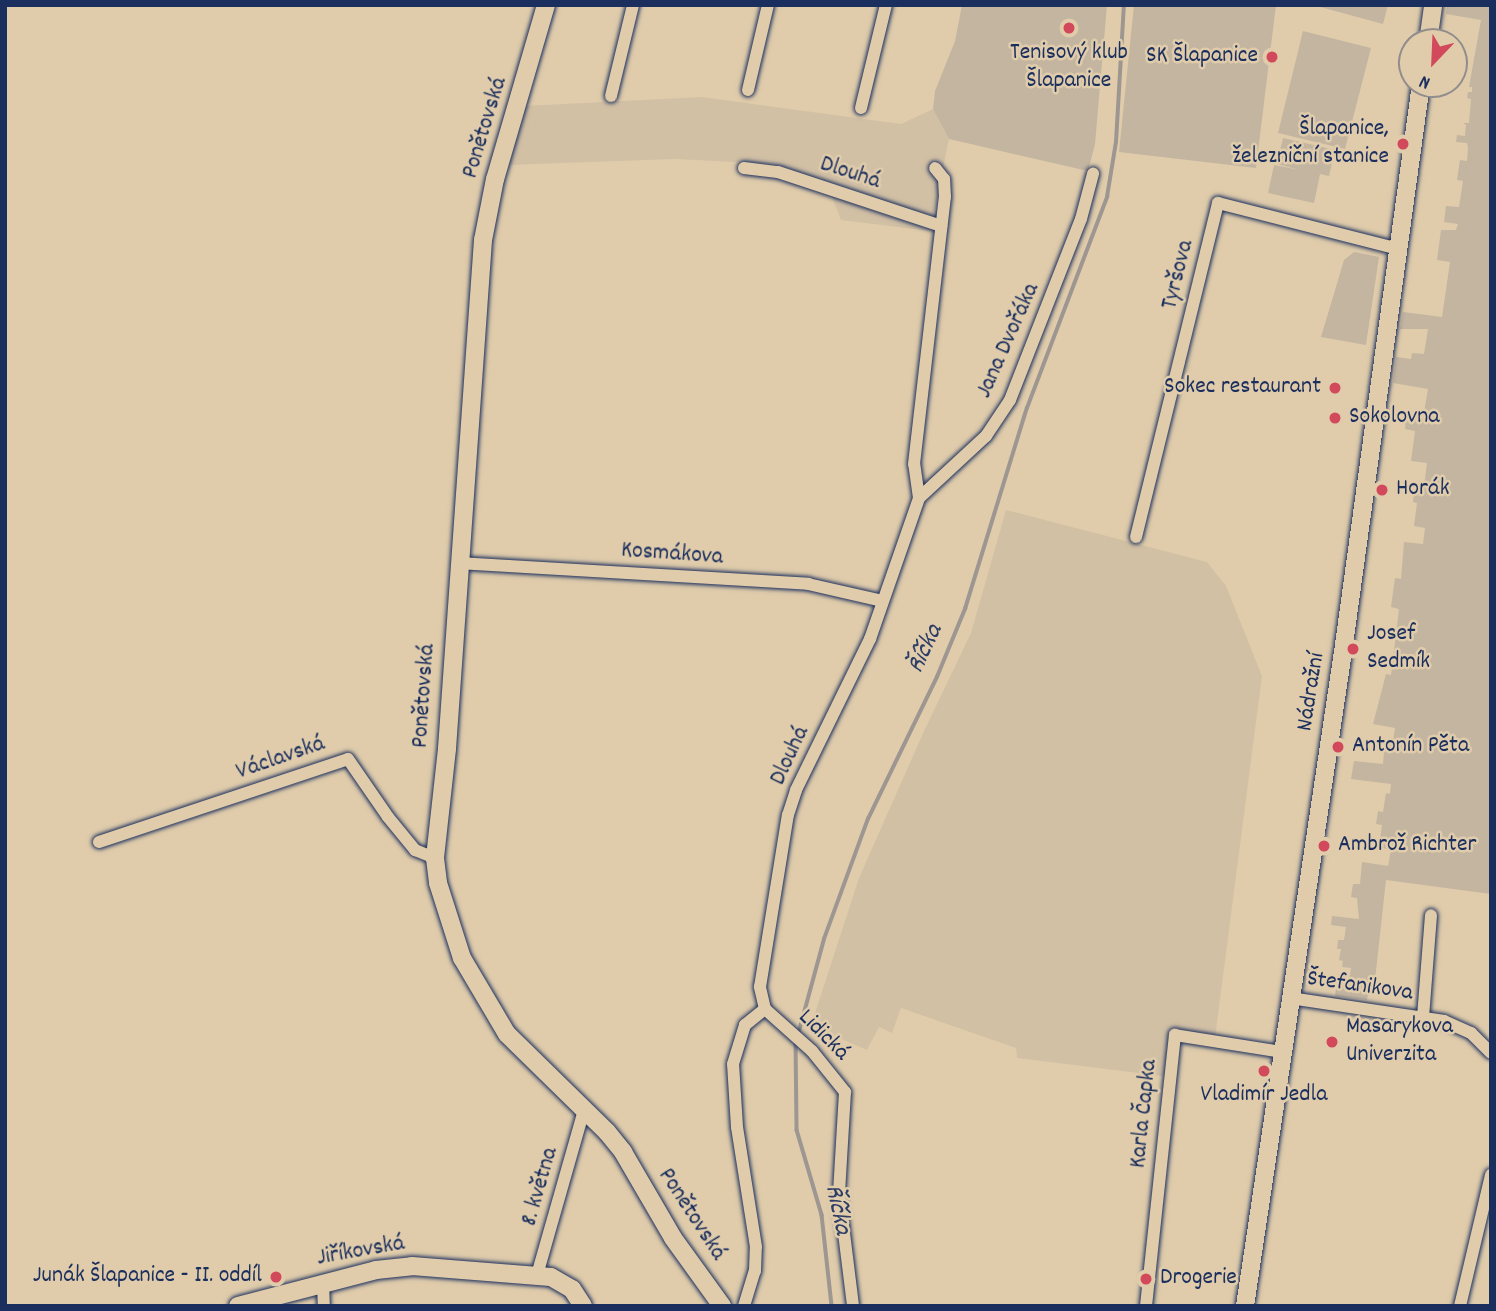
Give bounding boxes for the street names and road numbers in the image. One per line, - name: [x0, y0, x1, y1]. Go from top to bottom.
- street label: Ponětovská: [457, 74, 515, 182]
- street label: Dlouhá: [816, 151, 884, 197]
- street label: Tyršova: [1156, 237, 1202, 313]
- street label: Jana Dvořáka: [971, 279, 1047, 403]
- street label: Kosmákova: [620, 537, 724, 573]
- street label: Ponětovská: [407, 643, 443, 749]
- street label: Nádražní: [1292, 651, 1332, 733]
- street label: Dlouhá: [765, 722, 817, 790]
- street label: Václavská: [233, 730, 329, 788]
- street label: Štefanikova: [1305, 965, 1415, 1009]
- street label: Lidická: [791, 1004, 855, 1068]
- street label: Karla Čapka: [1125, 1058, 1165, 1170]
- street label: 8. května: [516, 1144, 566, 1230]
- street label: Ponětovská: [650, 1163, 732, 1267]
- street label: Jiříkovská: [315, 1230, 407, 1274]

